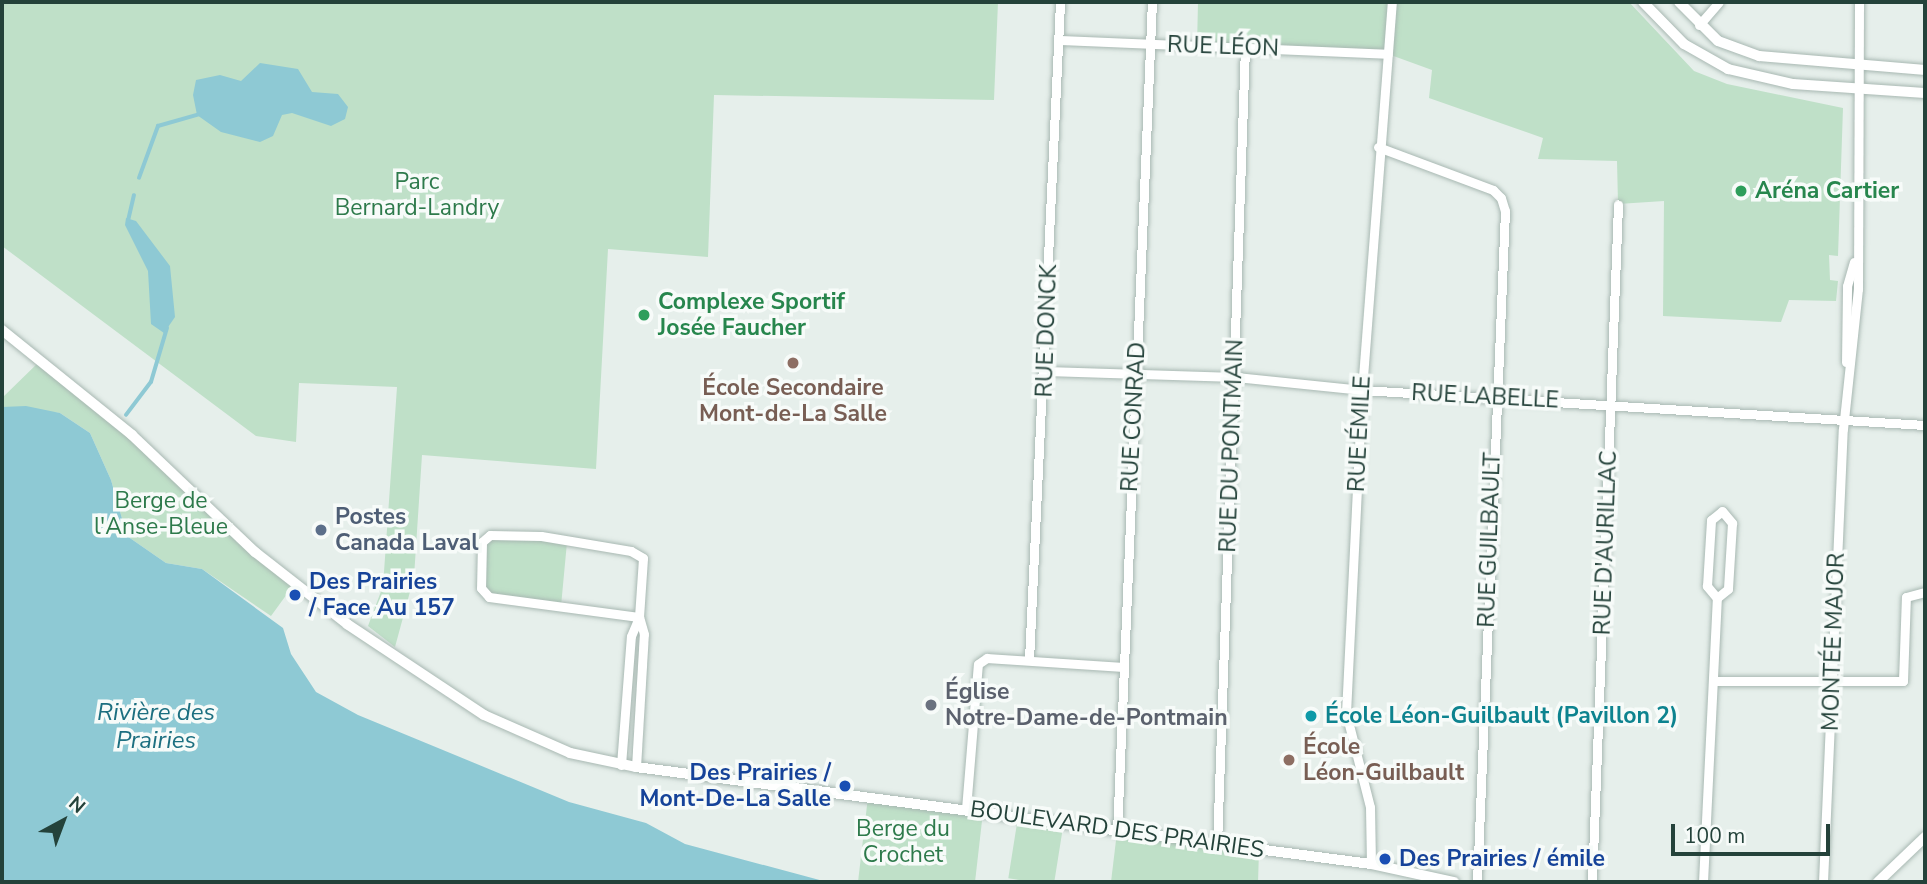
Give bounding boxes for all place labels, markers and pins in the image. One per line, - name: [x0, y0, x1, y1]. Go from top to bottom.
- place label: Aréna Cartier: [1755, 177, 1899, 205]
- marker: Aréna Cartier: [1733, 183, 1749, 199]
- place label: Complexe Sportif Josée Faucher: [658, 288, 845, 342]
- marker: Complexe Sportif Josée Faucher: [636, 307, 652, 323]
- marker: École Secondaire Mont-de-La Salle: [785, 355, 801, 371]
- place label: École Secondaire Mont-de-La Salle: [699, 374, 887, 428]
- place label: Postes Canada Laval: [335, 503, 479, 557]
- marker: Postes Canada Laval: [313, 522, 329, 538]
- place label: Des Prairies / Face Au 157: [309, 568, 455, 622]
- marker: Des Prairies / Face Au 157: [287, 587, 303, 603]
- place label: Église Notre-Dame-de-Pontmain: [945, 678, 1228, 732]
- marker: Église Notre-Dame-de-Pontmain: [923, 697, 939, 713]
- place label: École Léon-Guilbault (Pavillon 2): [1325, 702, 1678, 730]
- marker: École Léon-Guilbault (Pavillon 2): [1303, 708, 1319, 724]
- place label: École Léon-Guilbault: [1303, 733, 1464, 787]
- marker: École Léon-Guilbault: [1281, 752, 1297, 768]
- place label: Des Prairies / Mont-De-La Salle: [640, 759, 831, 813]
- marker: Des Prairies / Mont-De-La Salle: [837, 778, 853, 794]
- place label: Des Prairies / émile: [1399, 845, 1605, 873]
- marker: Des Prairies / émile: [1377, 851, 1393, 867]

